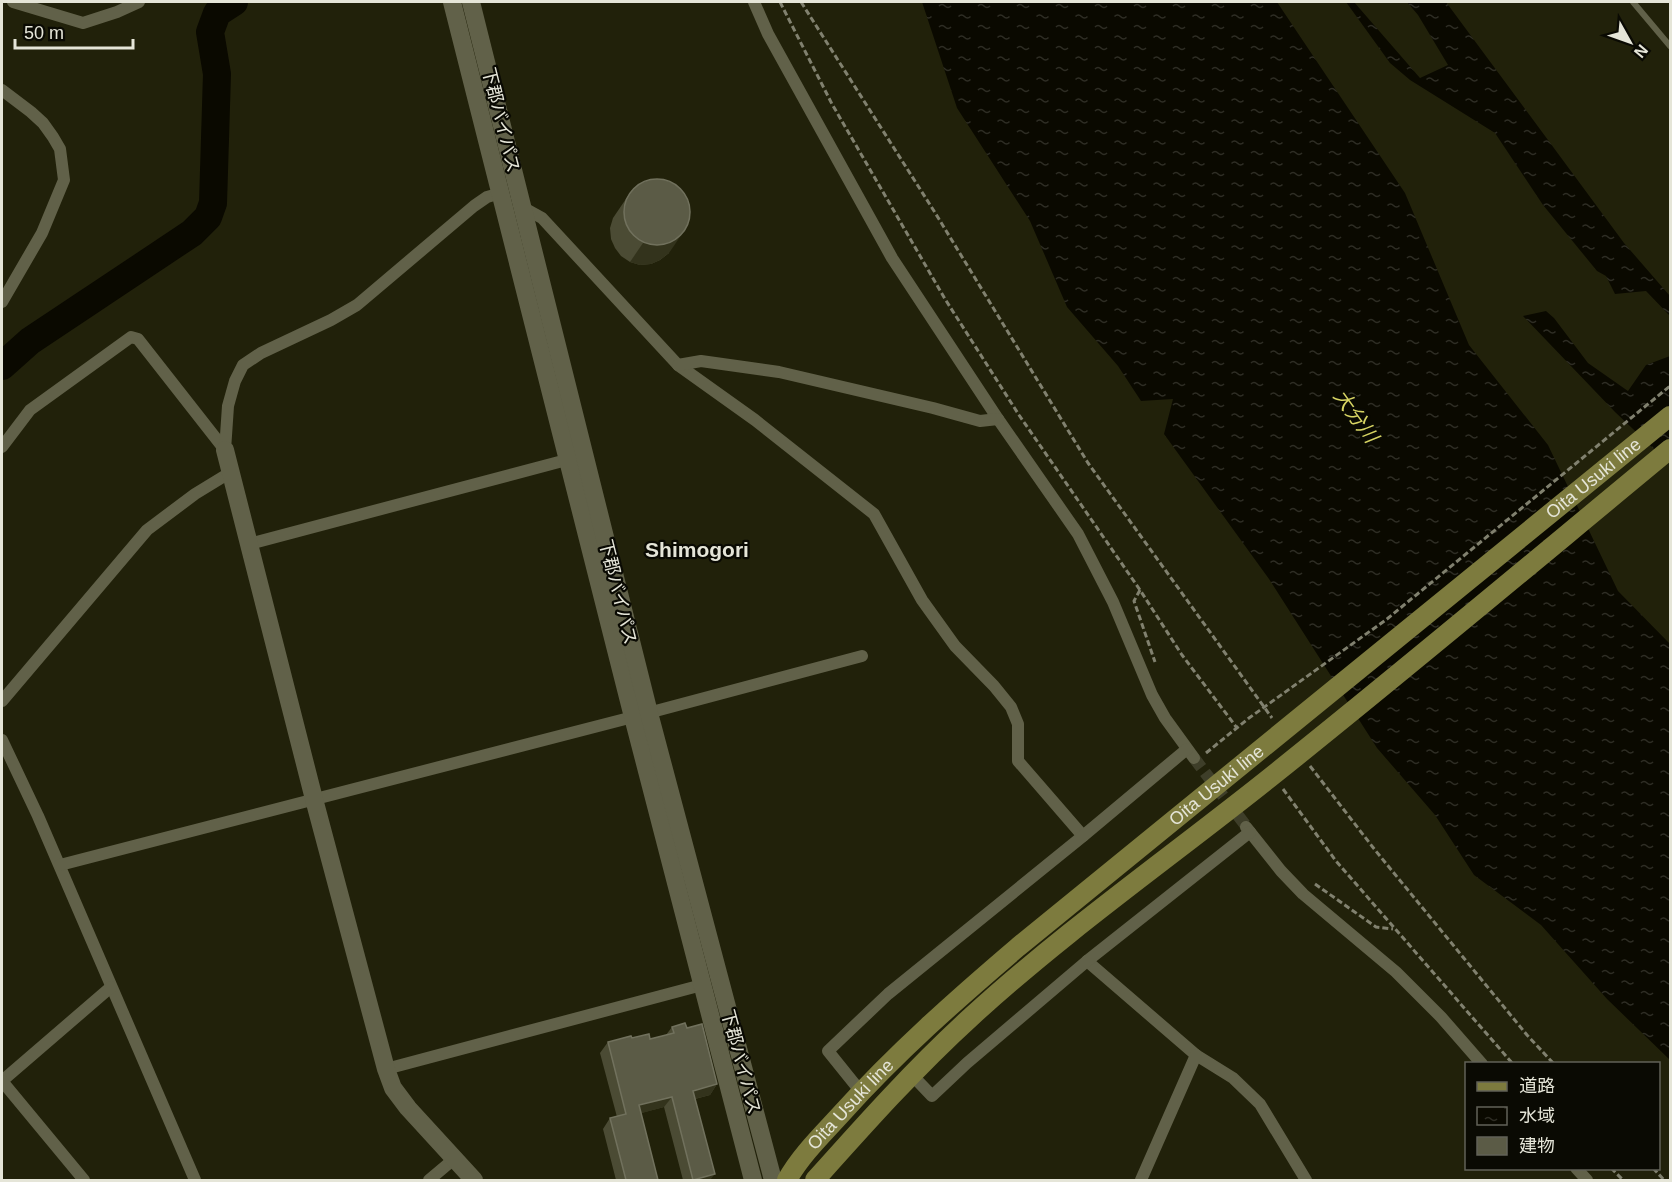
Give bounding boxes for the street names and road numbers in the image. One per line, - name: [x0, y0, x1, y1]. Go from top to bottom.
- street label: 下郡バイパス: [478, 65, 524, 175]
- street label: Oita Usuki line: [1542, 434, 1645, 523]
- street label: 下郡バイパス: [595, 537, 641, 647]
- street label: Oita Usuki line: [1165, 741, 1268, 830]
- street label: 下郡バイパス: [717, 1007, 765, 1117]
- street label: Oita Usuki line: [803, 1055, 898, 1154]

